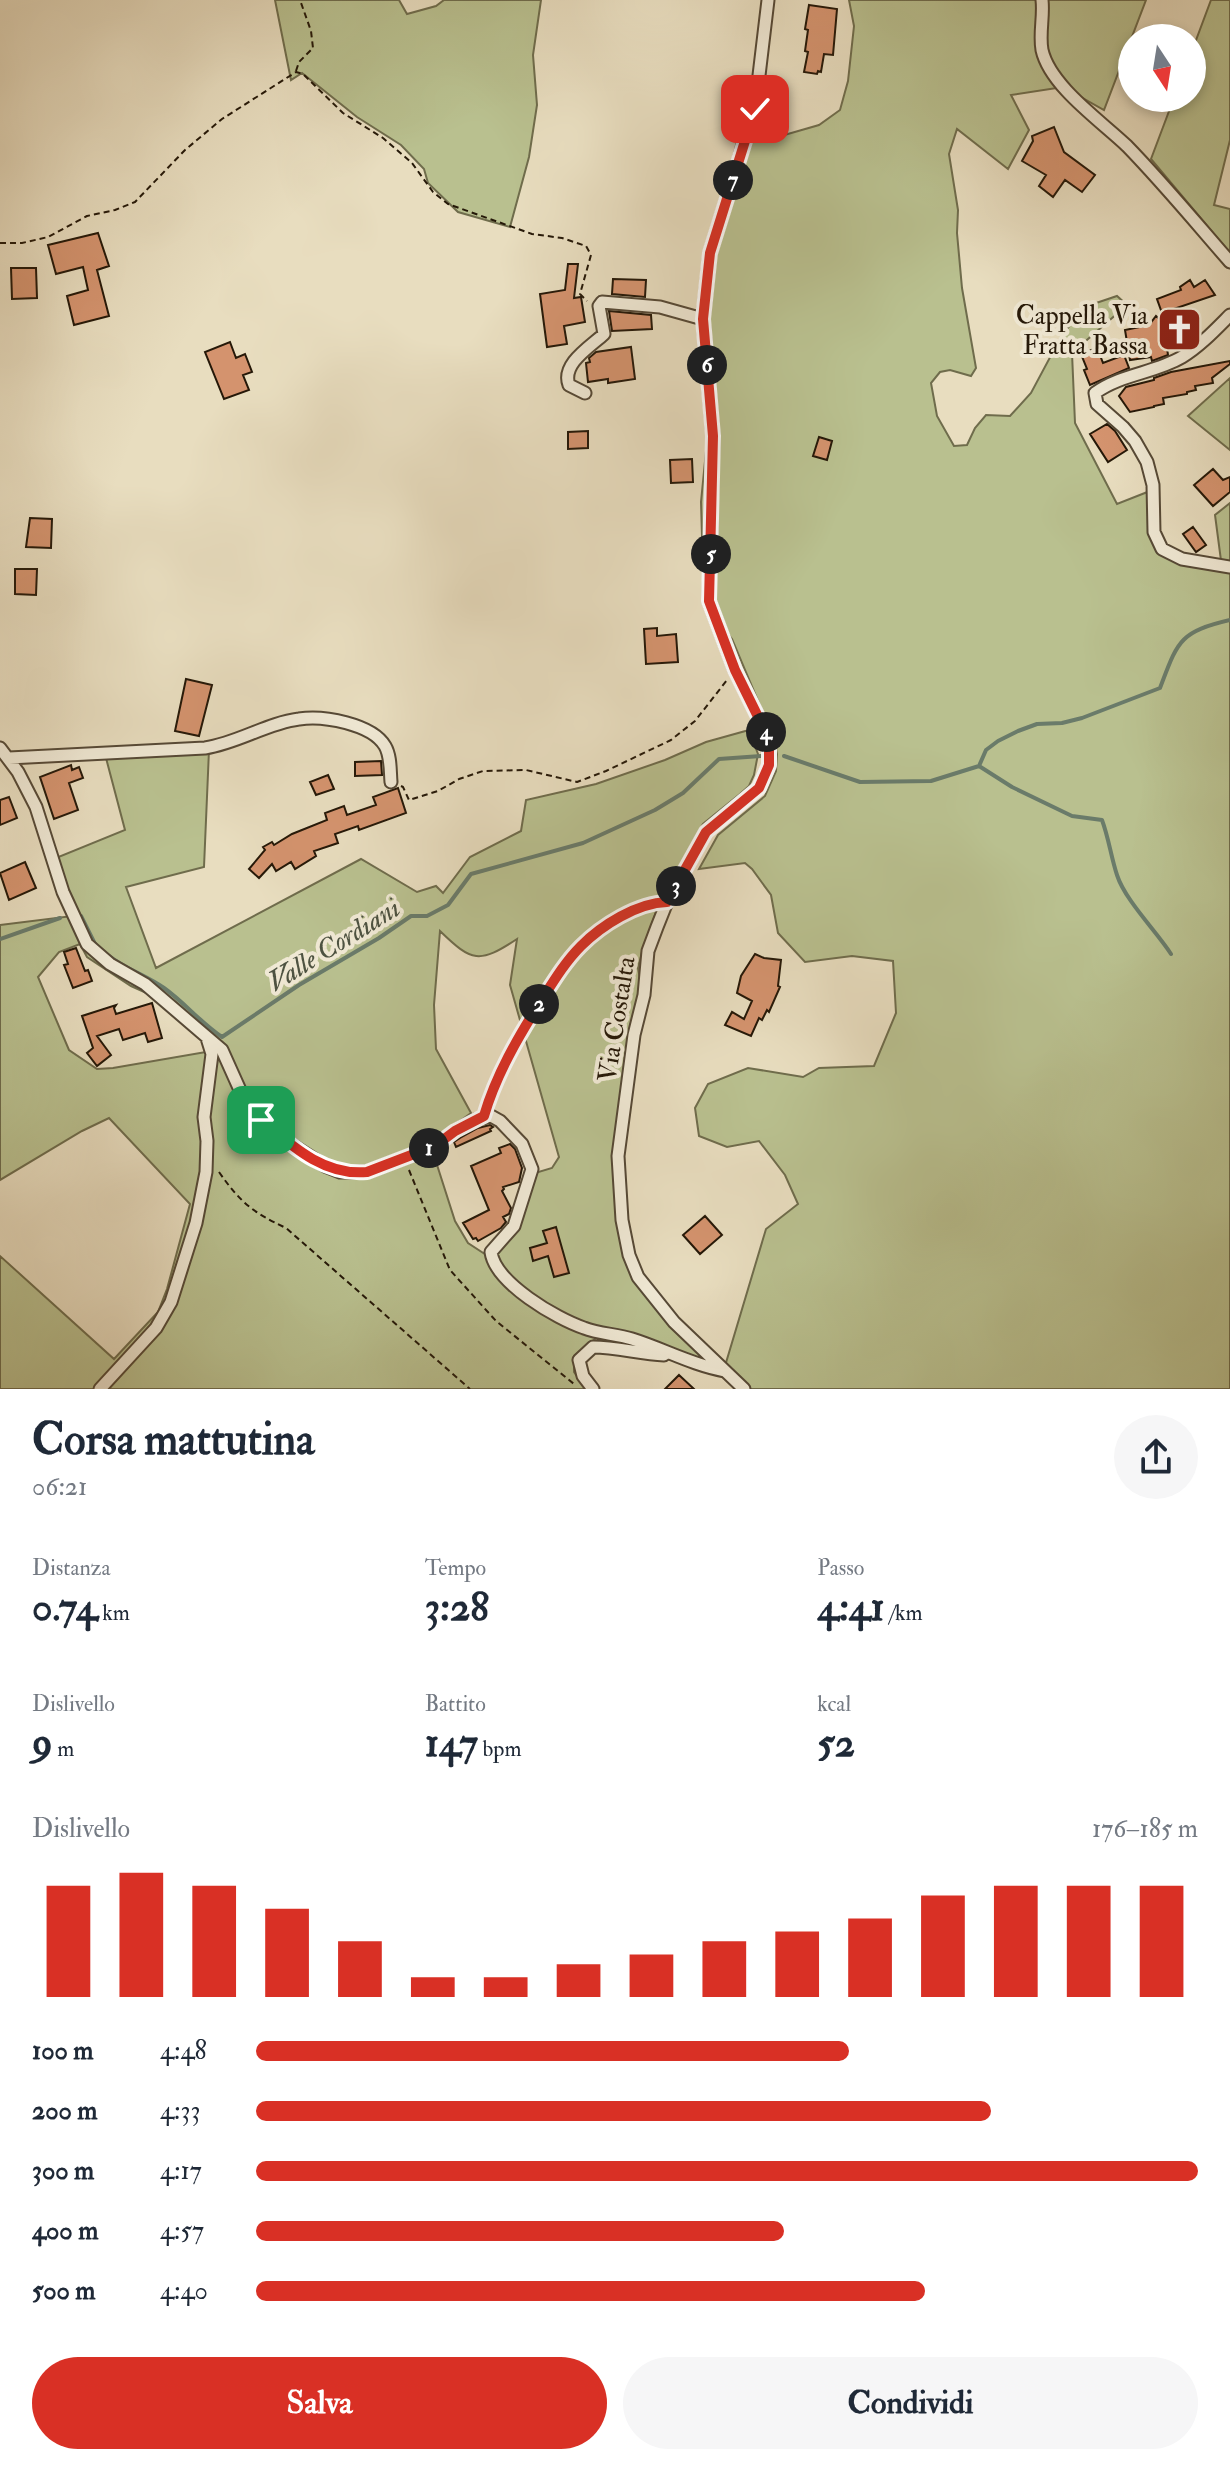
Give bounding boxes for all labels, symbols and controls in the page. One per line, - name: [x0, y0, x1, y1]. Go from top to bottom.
- north arrow: [1118, 24, 1206, 112]
- map controls: [1118, 24, 1206, 112]
- pin: [721, 75, 789, 143]
- icon: check: [733, 87, 777, 131]
- pin: 7: [713, 160, 753, 200]
- text: 7: [728, 166, 738, 194]
- place label: Cappella Via Fratta Bassa: [1016, 300, 1148, 362]
- church icon: Cappella Via Fratta Bassa: [1155, 306, 1203, 354]
- pin: 6: [687, 345, 727, 385]
- text: 6: [701, 351, 713, 379]
- pin: 5: [691, 534, 731, 574]
- text: 5: [706, 540, 716, 568]
- pin: 4: [746, 712, 786, 752]
- text: 4: [760, 718, 772, 746]
- pin: 3: [656, 866, 696, 906]
- text: 3: [672, 872, 680, 900]
- water label: Valle Cordiani: [261, 890, 407, 1000]
- street label: Via Costalta: [591, 954, 643, 1084]
- pin: 2: [519, 984, 559, 1024]
- text: 2: [533, 990, 545, 1018]
- pin: [227, 1086, 295, 1154]
- icon: arrive: [239, 1098, 283, 1142]
- pin: 1: [409, 1128, 449, 1168]
- text: 1: [425, 1134, 433, 1162]
- text: Corsa mattutina: [32, 1413, 314, 1468]
- button: share: [1114, 1415, 1198, 1499]
- text: 06:21: [32, 1471, 87, 1503]
- text: Distanza: [32, 1554, 111, 1582]
- text: Tempo: [425, 1554, 486, 1582]
- text: Passo: [817, 1554, 864, 1582]
- text: 0.74: [32, 1582, 98, 1633]
- text: 3:28: [425, 1582, 489, 1633]
- text: 4:41: [817, 1582, 885, 1633]
- text: km: [98, 1599, 130, 1627]
- text: /km: [885, 1599, 923, 1627]
- text: Dislivello: [32, 1690, 115, 1718]
- text: Battito: [425, 1690, 486, 1718]
- text: kcal: [817, 1690, 851, 1718]
- text: 9: [32, 1718, 53, 1769]
- text: 147: [425, 1718, 478, 1769]
- text: 52: [817, 1718, 855, 1769]
- text: m: [53, 1735, 74, 1763]
- text: bpm: [478, 1735, 522, 1763]
- text: Dislivello: [32, 1813, 130, 1845]
- text: 176–185 m: [1092, 1813, 1198, 1845]
- text: 100 m: [32, 2035, 93, 2067]
- text: 4:48: [160, 2035, 207, 2067]
- text: 200 m: [32, 2095, 97, 2127]
- text: 4:33: [160, 2095, 200, 2127]
- text: 300 m: [32, 2155, 94, 2187]
- text: 4:17: [160, 2155, 202, 2187]
- text: 400 m: [32, 2215, 98, 2247]
- text: 4:57: [160, 2215, 204, 2247]
- text: 500 m: [32, 2275, 96, 2307]
- text: 4:40: [160, 2275, 208, 2307]
- button: Salva: [32, 2357, 607, 2449]
- button: Condividi: [623, 2357, 1198, 2449]

